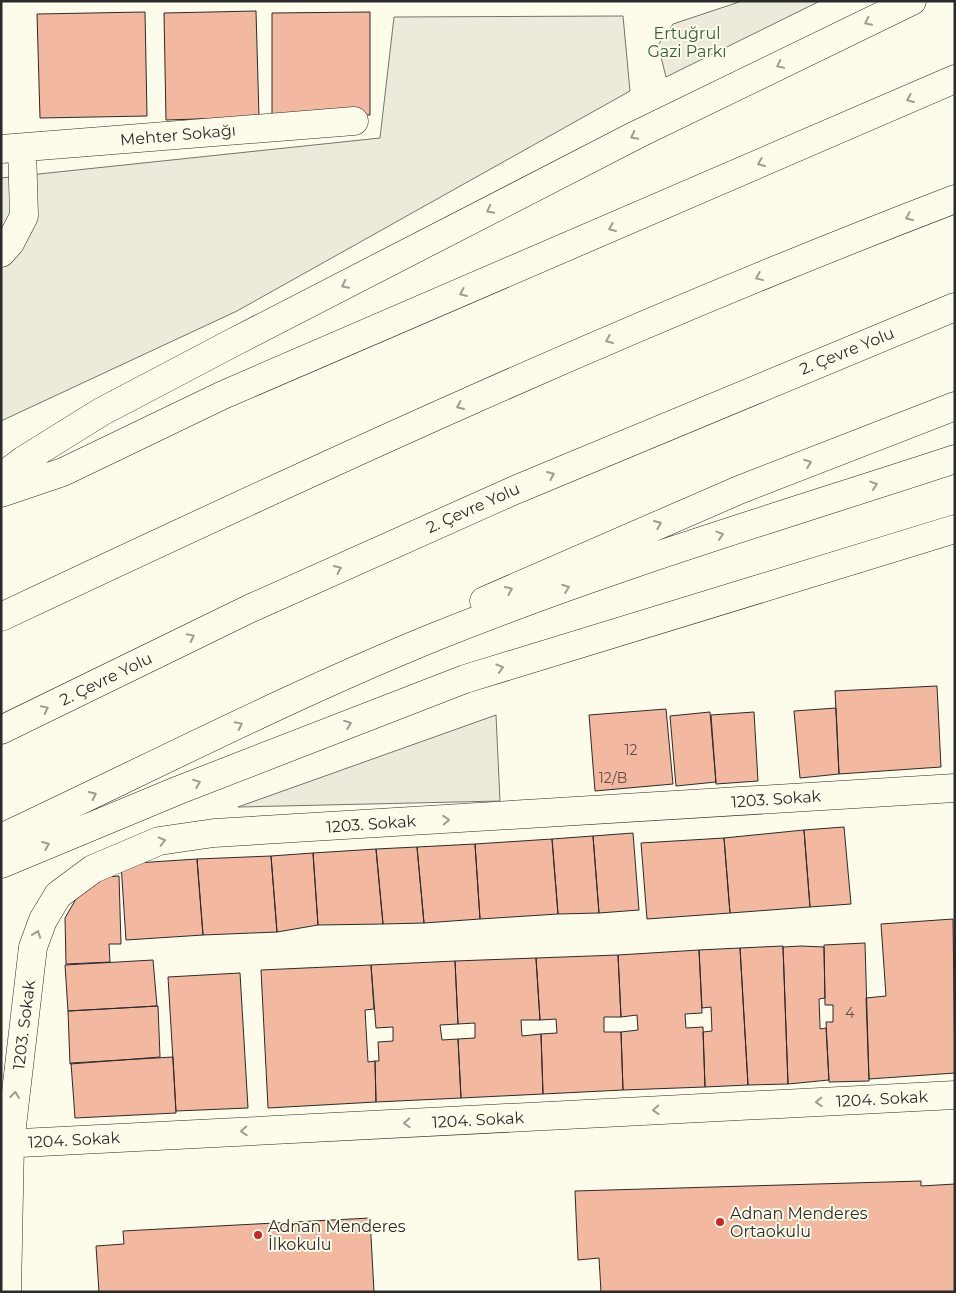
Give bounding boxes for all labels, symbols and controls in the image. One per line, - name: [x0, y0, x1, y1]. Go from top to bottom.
- one-way arrow: [865, 16, 874, 26]
- park label: Ertuğrul Gazi Parkı: [647, 24, 727, 61]
- one-way arrow: [776, 59, 785, 69]
- one-way arrow: [906, 92, 915, 103]
- street label: Mehter Sokağı: [119, 120, 237, 150]
- one-way arrow: [630, 130, 639, 140]
- one-way arrow: [757, 157, 766, 168]
- one-way arrow: [486, 204, 495, 214]
- one-way arrow: [905, 211, 914, 221]
- one-way arrow: [608, 221, 617, 232]
- one-way arrow: [755, 272, 763, 282]
- one-way arrow: [341, 279, 350, 289]
- one-way arrow: [459, 286, 468, 297]
- street label: 2. Çevre Yolu: [797, 323, 897, 379]
- one-way arrow: [605, 334, 614, 345]
- one-way arrow: [456, 399, 465, 410]
- one-way arrow: [804, 459, 812, 469]
- one-way arrow: [546, 470, 555, 481]
- street label: 2. Çevre Yolu: [423, 479, 523, 537]
- one-way arrow: [870, 481, 878, 491]
- one-way arrow: [653, 520, 662, 531]
- one-way arrow: [715, 531, 723, 541]
- one-way arrow: [333, 564, 342, 575]
- one-way arrow: [561, 584, 570, 594]
- one-way arrow: [504, 585, 513, 596]
- one-way arrow: [186, 633, 195, 643]
- street label: 2. Çevre Yolu: [57, 648, 155, 710]
- one-way arrow: [496, 664, 504, 674]
- one-way arrow: [40, 705, 49, 715]
- one-way arrow: [343, 720, 352, 731]
- one-way arrow: [234, 721, 243, 731]
- house number: 12: [624, 741, 638, 759]
- house number: 12/B: [599, 769, 627, 787]
- one-way arrow: [192, 779, 200, 789]
- street label: 1203. Sokak: [730, 786, 822, 812]
- one-way arrow: [88, 791, 97, 801]
- street label: 1203. Sokak: [325, 811, 417, 837]
- one-way arrow: [442, 814, 450, 825]
- one-way arrow: [157, 836, 166, 847]
- one-way arrow: [41, 841, 50, 852]
- one-way arrow: [31, 931, 41, 939]
- street label: 1203. Sokak: [9, 979, 39, 1071]
- house number: 4: [845, 1004, 855, 1022]
- street label: 1204. Sokak: [835, 1087, 929, 1111]
- one-way arrow: [9, 1091, 20, 1099]
- one-way arrow: [814, 1097, 822, 1107]
- one-way arrow: [652, 1105, 660, 1116]
- street label: 1204. Sokak: [431, 1108, 525, 1132]
- one-way arrow: [402, 1118, 410, 1129]
- one-way arrow: [240, 1126, 248, 1137]
- street label: 1204. Sokak: [27, 1128, 121, 1152]
- place label: Adnan Menderes Ortaokulu: [730, 1204, 868, 1241]
- marker: Adnan Menderes Ortaokulu: [714, 1216, 726, 1228]
- place label: Adnan Menderes İlkokulu: [268, 1217, 406, 1254]
- marker: Adnan Menderes İlkokulu: [252, 1229, 264, 1241]

